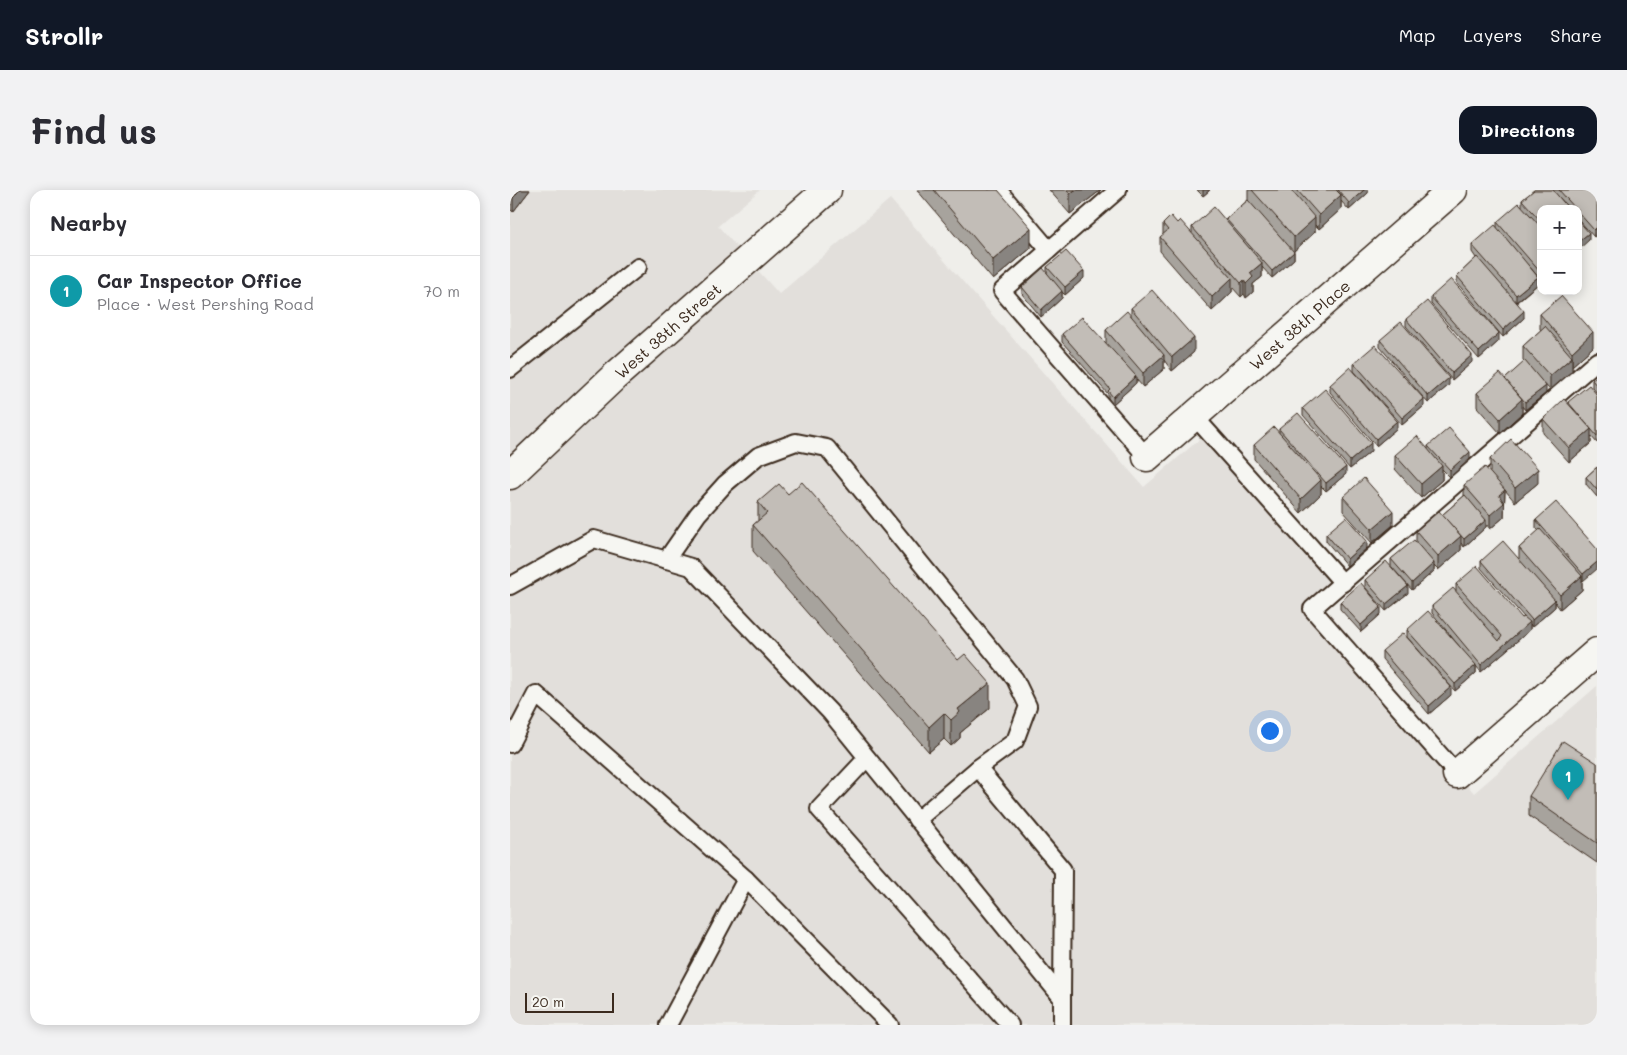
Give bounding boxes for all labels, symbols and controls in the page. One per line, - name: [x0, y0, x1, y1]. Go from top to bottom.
- text: Strollr: [25, 20, 103, 51]
- text: Map: [1399, 23, 1435, 47]
- text: Layers: [1463, 23, 1522, 47]
- text: Share: [1550, 23, 1602, 47]
- button: Directions: [1459, 106, 1597, 154]
- text: Find us: [30, 107, 157, 153]
- map controls: [1537, 205, 1582, 295]
- button: +: [1537, 205, 1582, 250]
- text: Nearby: [50, 209, 127, 236]
- button: −: [1537, 250, 1582, 295]
- text: Car Inspector Office: [97, 268, 302, 293]
- street label: West 38th Place: [1244, 274, 1354, 374]
- street label: West 38th Street: [610, 278, 725, 383]
- text: 1: [62, 280, 70, 301]
- text: 70 m: [423, 280, 460, 301]
- text: Place · West Pershing Road: [97, 293, 314, 314]
- your location: [1257, 718, 1283, 744]
- pin: 1: [1552, 759, 1584, 800]
- scale bar: [525, 990, 614, 1013]
- text: 20 m: [532, 992, 564, 1011]

